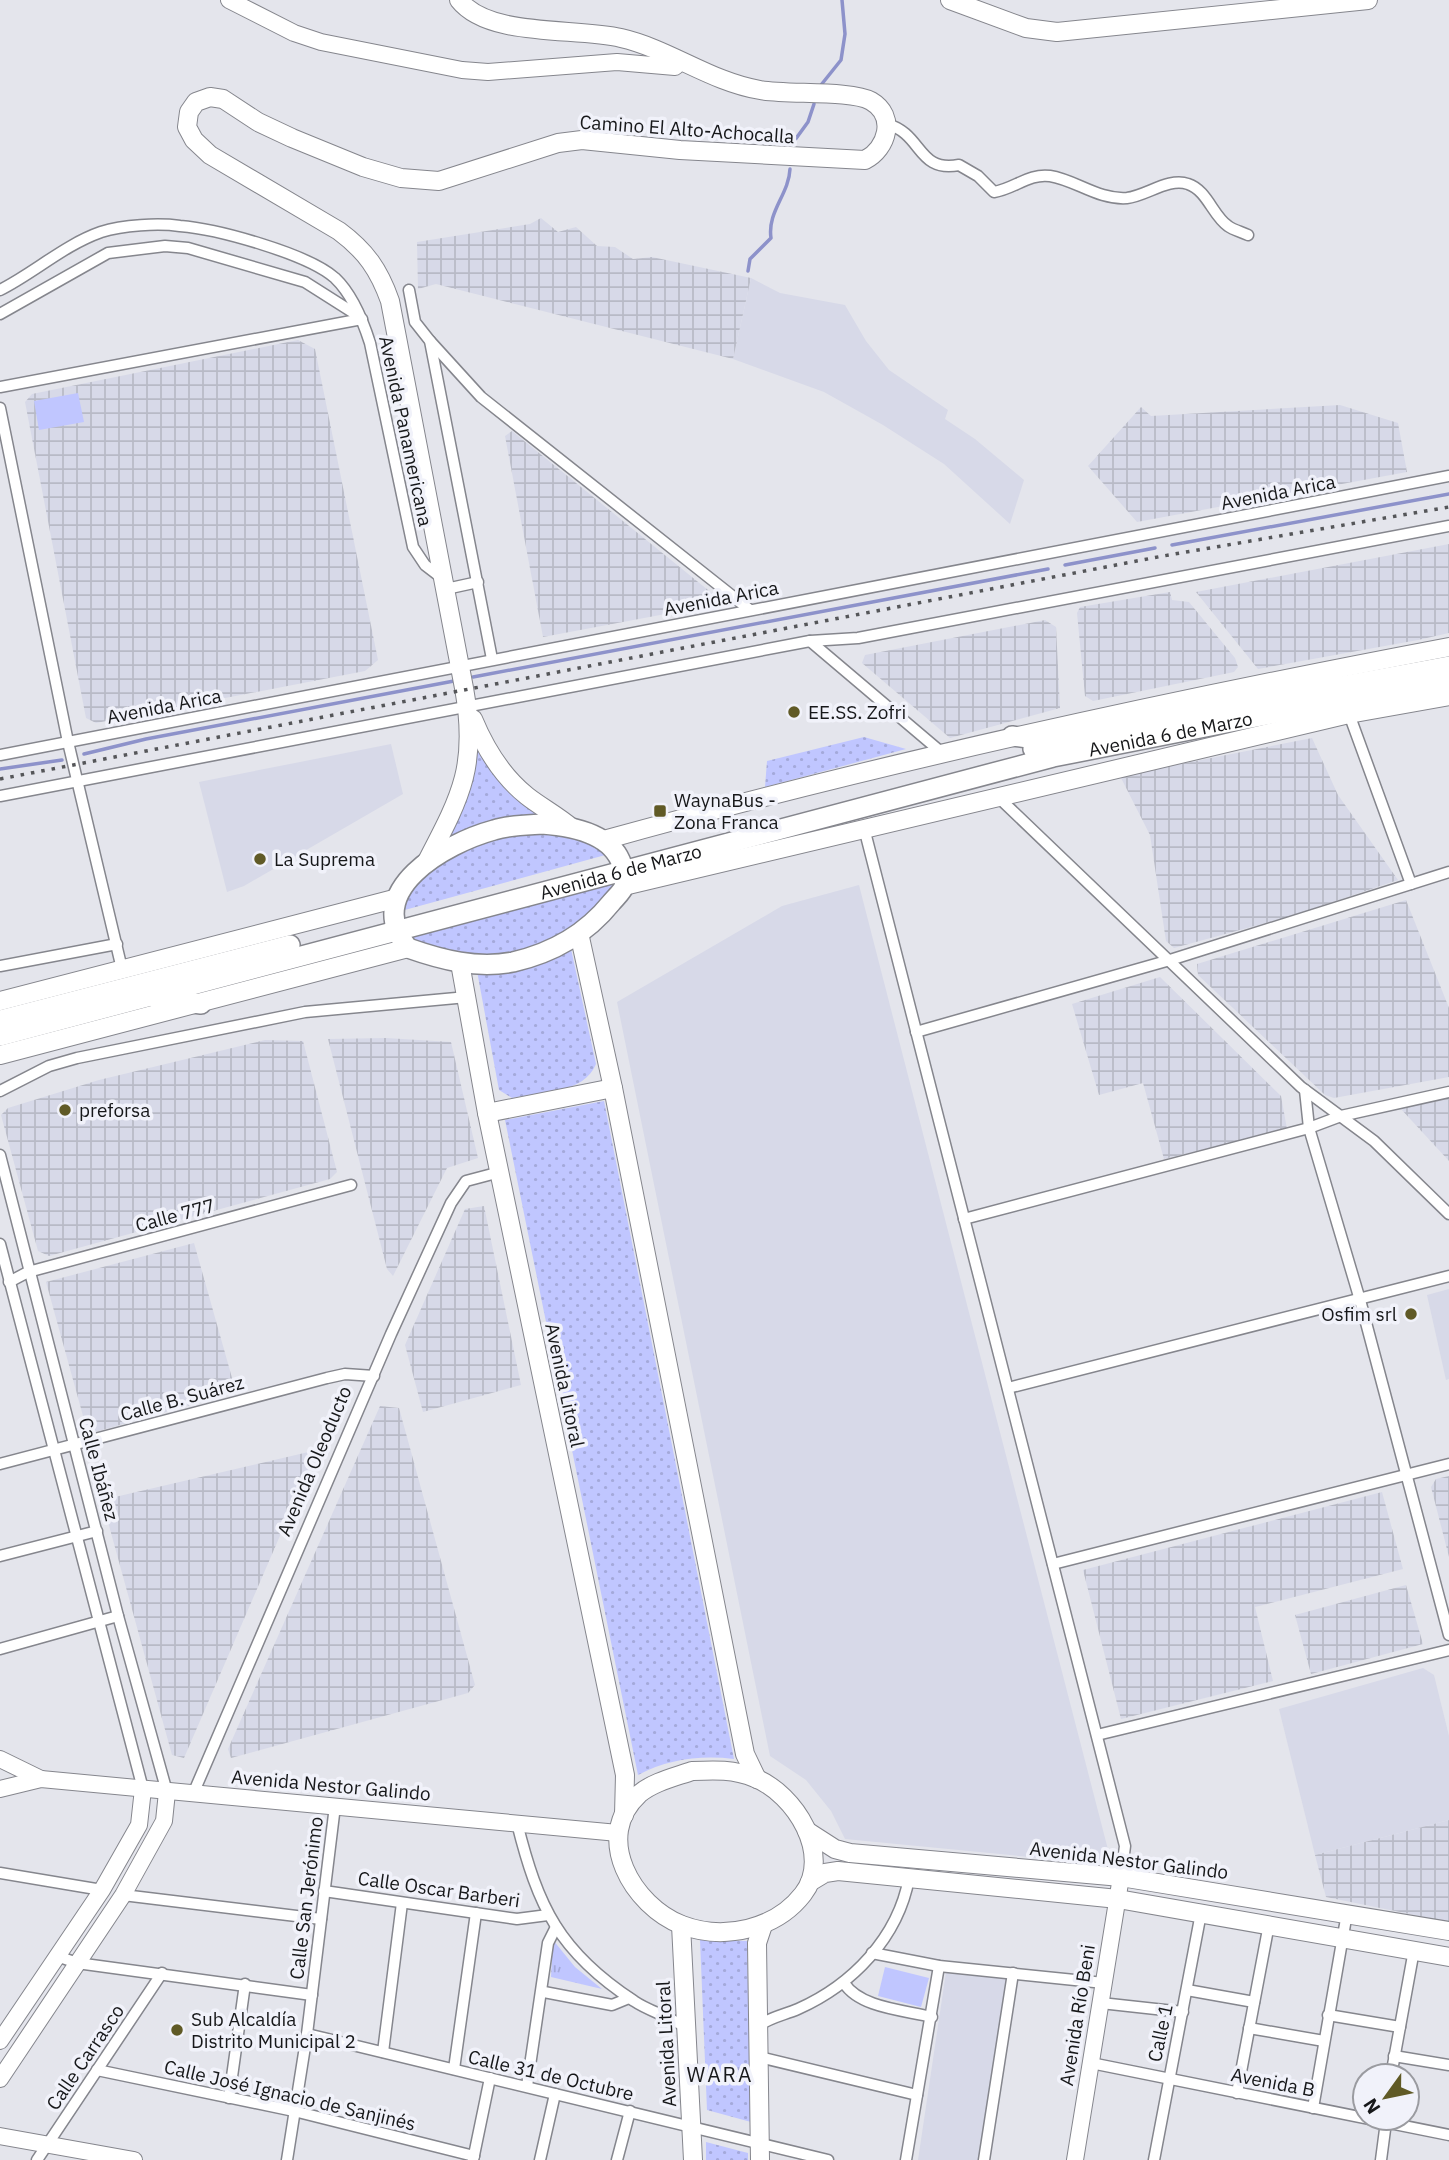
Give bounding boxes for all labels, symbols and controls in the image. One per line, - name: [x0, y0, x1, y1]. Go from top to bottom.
- street label: Camino El Alto-Achocalla: [579, 110, 795, 148]
- street label: Avenida Panamericana: [374, 333, 438, 529]
- street label: Avenida Arica: [1219, 469, 1337, 515]
- street label: Avenida Arica: [662, 575, 780, 621]
- street label: Avenida Arica: [105, 683, 223, 729]
- place label: EE.SS. Zofri: [808, 700, 906, 724]
- marker: EE.SS. Zofri: [786, 704, 802, 720]
- street label: Avenida 6 de Marzo: [1086, 706, 1254, 762]
- place label: WaynaBus - Zona Franca: [674, 788, 779, 834]
- marker: WaynaBus - Zona Franca: [652, 803, 668, 819]
- street label: Avenida 6 de Marzo: [537, 839, 704, 904]
- place label: La Suprema: [274, 847, 375, 871]
- marker: La Suprema: [252, 851, 268, 867]
- place label: preforsa: [79, 1098, 150, 1122]
- marker: preforsa: [57, 1102, 73, 1118]
- street label: Calle 777: [133, 1193, 217, 1237]
- place label: Osfim srl: [1321, 1302, 1397, 1326]
- marker: Osfim srl: [1403, 1306, 1419, 1322]
- street label: Avenida Litoral: [540, 1321, 590, 1449]
- street label: Calle B. Suárez: [118, 1370, 247, 1426]
- street label: Avenida Oleoducto: [272, 1382, 356, 1540]
- street label: Calle Ibáñez: [74, 1415, 124, 1523]
- street label: Avenida Nestor Galindo: [230, 1764, 432, 1806]
- street label: Calle San Jerónimo: [284, 1815, 328, 1981]
- street label: Avenida Nestor Galindo: [1028, 1836, 1230, 1884]
- street label: Calle Oscar Barberi: [356, 1866, 522, 1912]
- street label: Avenida Río Beni: [1054, 1942, 1100, 2088]
- street label: Avenida Litoral: [651, 1980, 681, 2108]
- street label: Calle Carrasco: [41, 2000, 129, 2114]
- street label: Calle 1: [1142, 2002, 1178, 2064]
- place label: Sub Alcaldía Distrito Municipal 2: [191, 2007, 356, 2053]
- marker: Sub Alcaldía Distrito Municipal 2: [169, 2022, 185, 2038]
- street label: Calle 31 de Octubre: [466, 2044, 636, 2106]
- street label: Calle José Ignacio de Sanjinés: [162, 2054, 418, 2136]
- district label: WARA: [687, 2060, 754, 2088]
- street label: Avenida B: [1229, 2062, 1317, 2102]
- north arrow: [1351, 2062, 1421, 2132]
- text: N: [1358, 2094, 1386, 2119]

